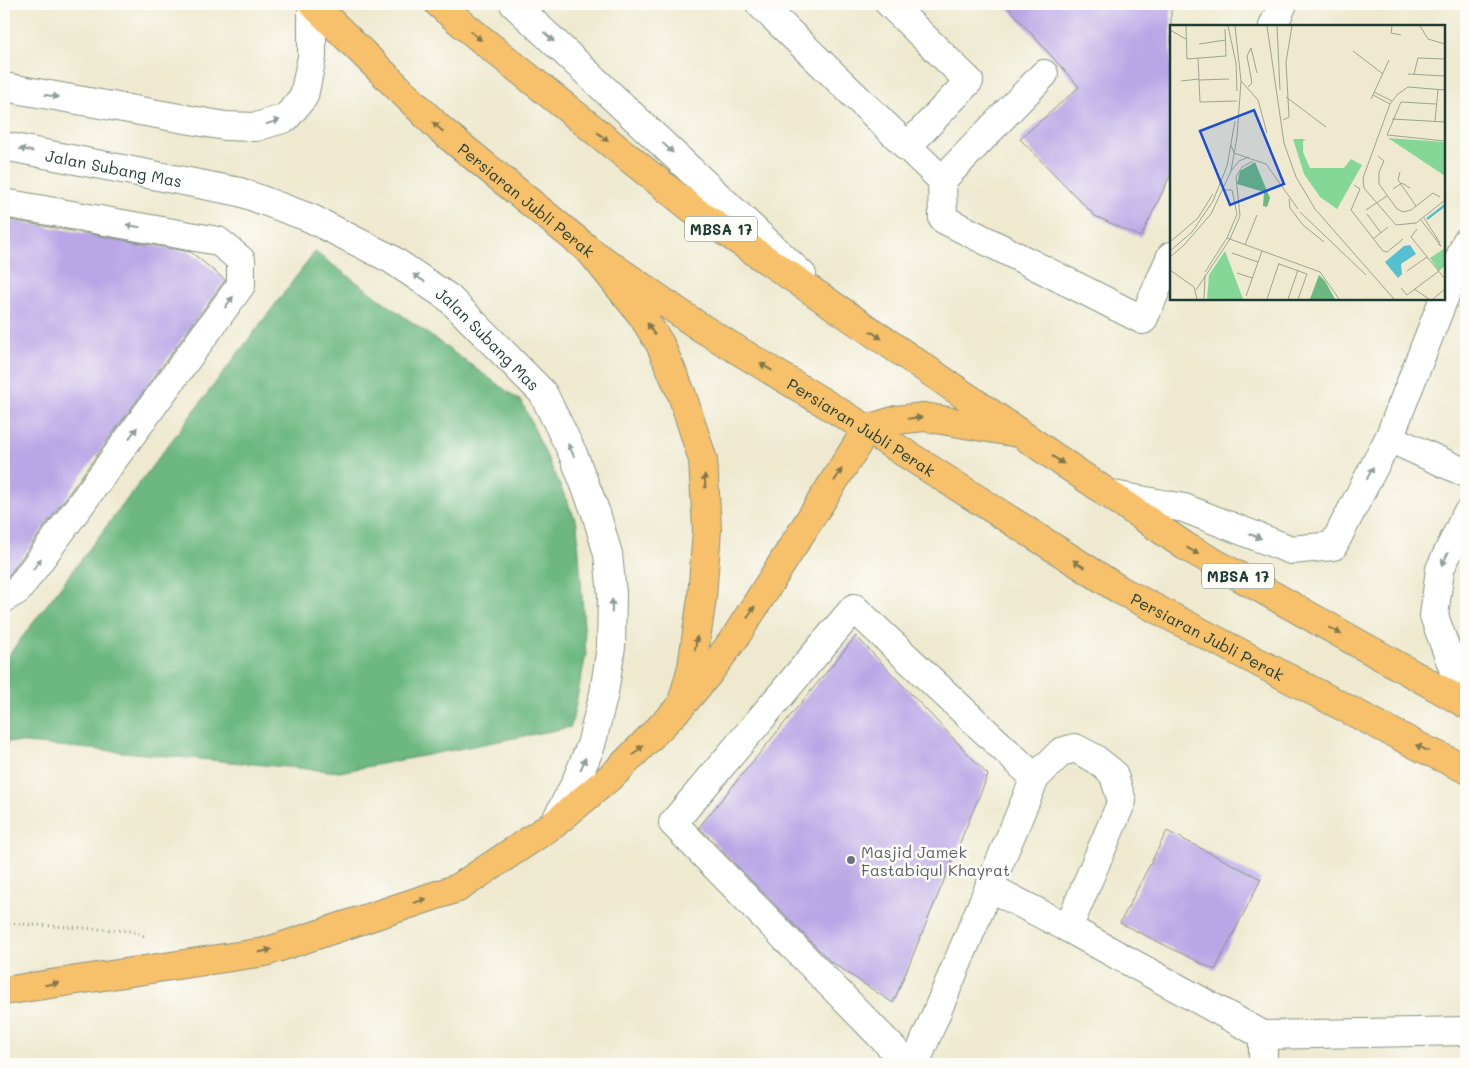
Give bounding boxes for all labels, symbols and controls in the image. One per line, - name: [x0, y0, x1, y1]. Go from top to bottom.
- inset map: [1170, 25, 1445, 300]
- one-way arrow: [469, 30, 482, 41]
- one-way arrow: [543, 31, 555, 43]
- one-way arrow: [44, 92, 60, 100]
- one-way arrow: [266, 117, 281, 125]
- one-way arrow: [432, 121, 444, 133]
- one-way arrow: [596, 132, 609, 143]
- street label: Persiaran Jubli Perak: [454, 138, 599, 261]
- one-way arrow: [661, 142, 673, 154]
- street label: Jalan Subang Mas: [44, 144, 184, 191]
- one-way arrow: [18, 145, 34, 153]
- road number: MBSA 17: [685, 216, 757, 242]
- one-way arrow: [124, 221, 140, 229]
- one-way arrow: [413, 274, 426, 283]
- street label: Jalan Subang Mas: [432, 282, 545, 395]
- one-way arrow: [224, 295, 234, 309]
- one-way arrow: [646, 323, 655, 336]
- one-way arrow: [869, 330, 883, 340]
- one-way arrow: [760, 362, 773, 372]
- street label: Persiaran Jubli Perak: [784, 373, 940, 480]
- one-way arrow: [907, 414, 923, 422]
- one-way arrow: [128, 426, 138, 440]
- one-way arrow: [567, 443, 575, 457]
- one-way arrow: [1052, 455, 1065, 465]
- one-way arrow: [1366, 466, 1374, 481]
- one-way arrow: [833, 468, 843, 482]
- one-way arrow: [700, 473, 708, 489]
- one-way arrow: [1248, 532, 1262, 540]
- one-way arrow: [1186, 547, 1201, 555]
- one-way arrow: [1441, 551, 1449, 566]
- one-way arrow: [32, 558, 43, 571]
- one-way arrow: [1072, 559, 1085, 569]
- road number: MBSA 17: [1202, 564, 1274, 588]
- street label: Persiaran Jubli Perak: [1128, 587, 1288, 685]
- one-way arrow: [608, 597, 616, 613]
- one-way arrow: [746, 606, 756, 619]
- one-way arrow: [1328, 626, 1341, 635]
- one-way arrow: [692, 635, 700, 651]
- one-way arrow: [631, 744, 643, 756]
- one-way arrow: [1415, 744, 1429, 752]
- one-way arrow: [580, 757, 588, 772]
- place label: Masjid Jamek Fastabiqul Khayrat: [861, 841, 1010, 880]
- marker: Masjid Jamek Fastabiqul Khayrat: [845, 854, 857, 866]
- one-way arrow: [412, 897, 427, 904]
- one-way arrow: [258, 947, 273, 955]
- one-way arrow: [44, 980, 60, 988]

